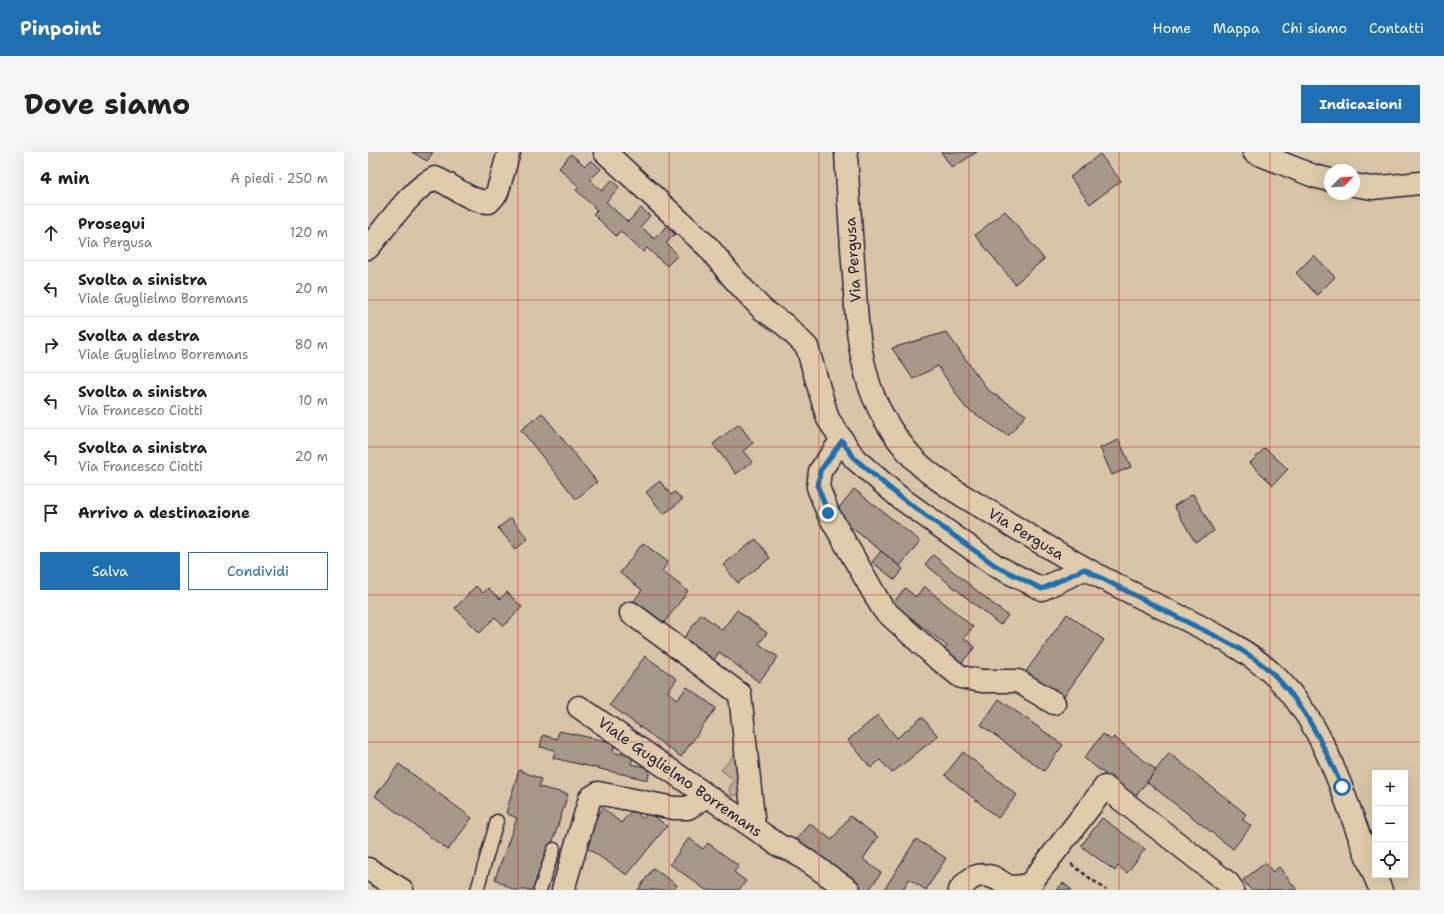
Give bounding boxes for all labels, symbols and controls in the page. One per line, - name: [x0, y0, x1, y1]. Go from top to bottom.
- text: Pinpoint: [20, 16, 101, 41]
- text: Home: [1153, 19, 1191, 37]
- text: Mappa: [1213, 19, 1260, 37]
- text: Chi siamo: [1282, 19, 1347, 37]
- text: Contatti: [1369, 19, 1424, 37]
- text: Dove siamo: [24, 85, 190, 123]
- button: Indicazioni: [1301, 85, 1420, 123]
- north arrow: [1324, 164, 1360, 200]
- text: 4 min: [40, 167, 90, 189]
- text: A piedi · 250 m: [230, 170, 328, 187]
- text: Prosegui: [78, 214, 145, 234]
- street label: Via Pergusa: [840, 216, 866, 303]
- icon: ahead: [40, 222, 62, 244]
- text: 120 m: [290, 224, 328, 241]
- text: Via Pergusa: [78, 234, 152, 251]
- text: Svolta a sinistra: [78, 270, 207, 290]
- icon: left: [40, 278, 62, 300]
- text: 20 m: [295, 280, 328, 297]
- text: Viale Guglielmo Borremans: [78, 290, 248, 307]
- text: Svolta a destra: [78, 326, 200, 346]
- icon: right: [40, 334, 62, 356]
- text: 80 m: [294, 336, 328, 353]
- text: Viale Guglielmo Borremans: [78, 346, 248, 363]
- text: Svolta a sinistra: [78, 382, 207, 402]
- icon: left: [40, 390, 62, 412]
- text: 10 m: [298, 392, 328, 409]
- text: Via Francesco Ciotti: [78, 402, 203, 419]
- text: Svolta a sinistra: [78, 438, 207, 458]
- icon: left: [40, 446, 62, 468]
- text: 20 m: [295, 448, 328, 465]
- text: Via Francesco Ciotti: [78, 458, 203, 475]
- icon: arrive: [40, 502, 62, 524]
- text: Arrivo a destinazione: [78, 503, 250, 523]
- street label: Via Pergusa: [984, 503, 1068, 565]
- route end: [819, 504, 837, 522]
- button: Salva: [40, 552, 180, 590]
- button: Condividi: [188, 552, 328, 590]
- street label: Viale Guglielmo Borremans: [594, 712, 766, 842]
- map controls: [1372, 770, 1408, 878]
- button: +: [1372, 770, 1408, 806]
- route start: [1333, 778, 1351, 796]
- button: −: [1372, 806, 1408, 842]
- button: locate: [1372, 842, 1408, 878]

